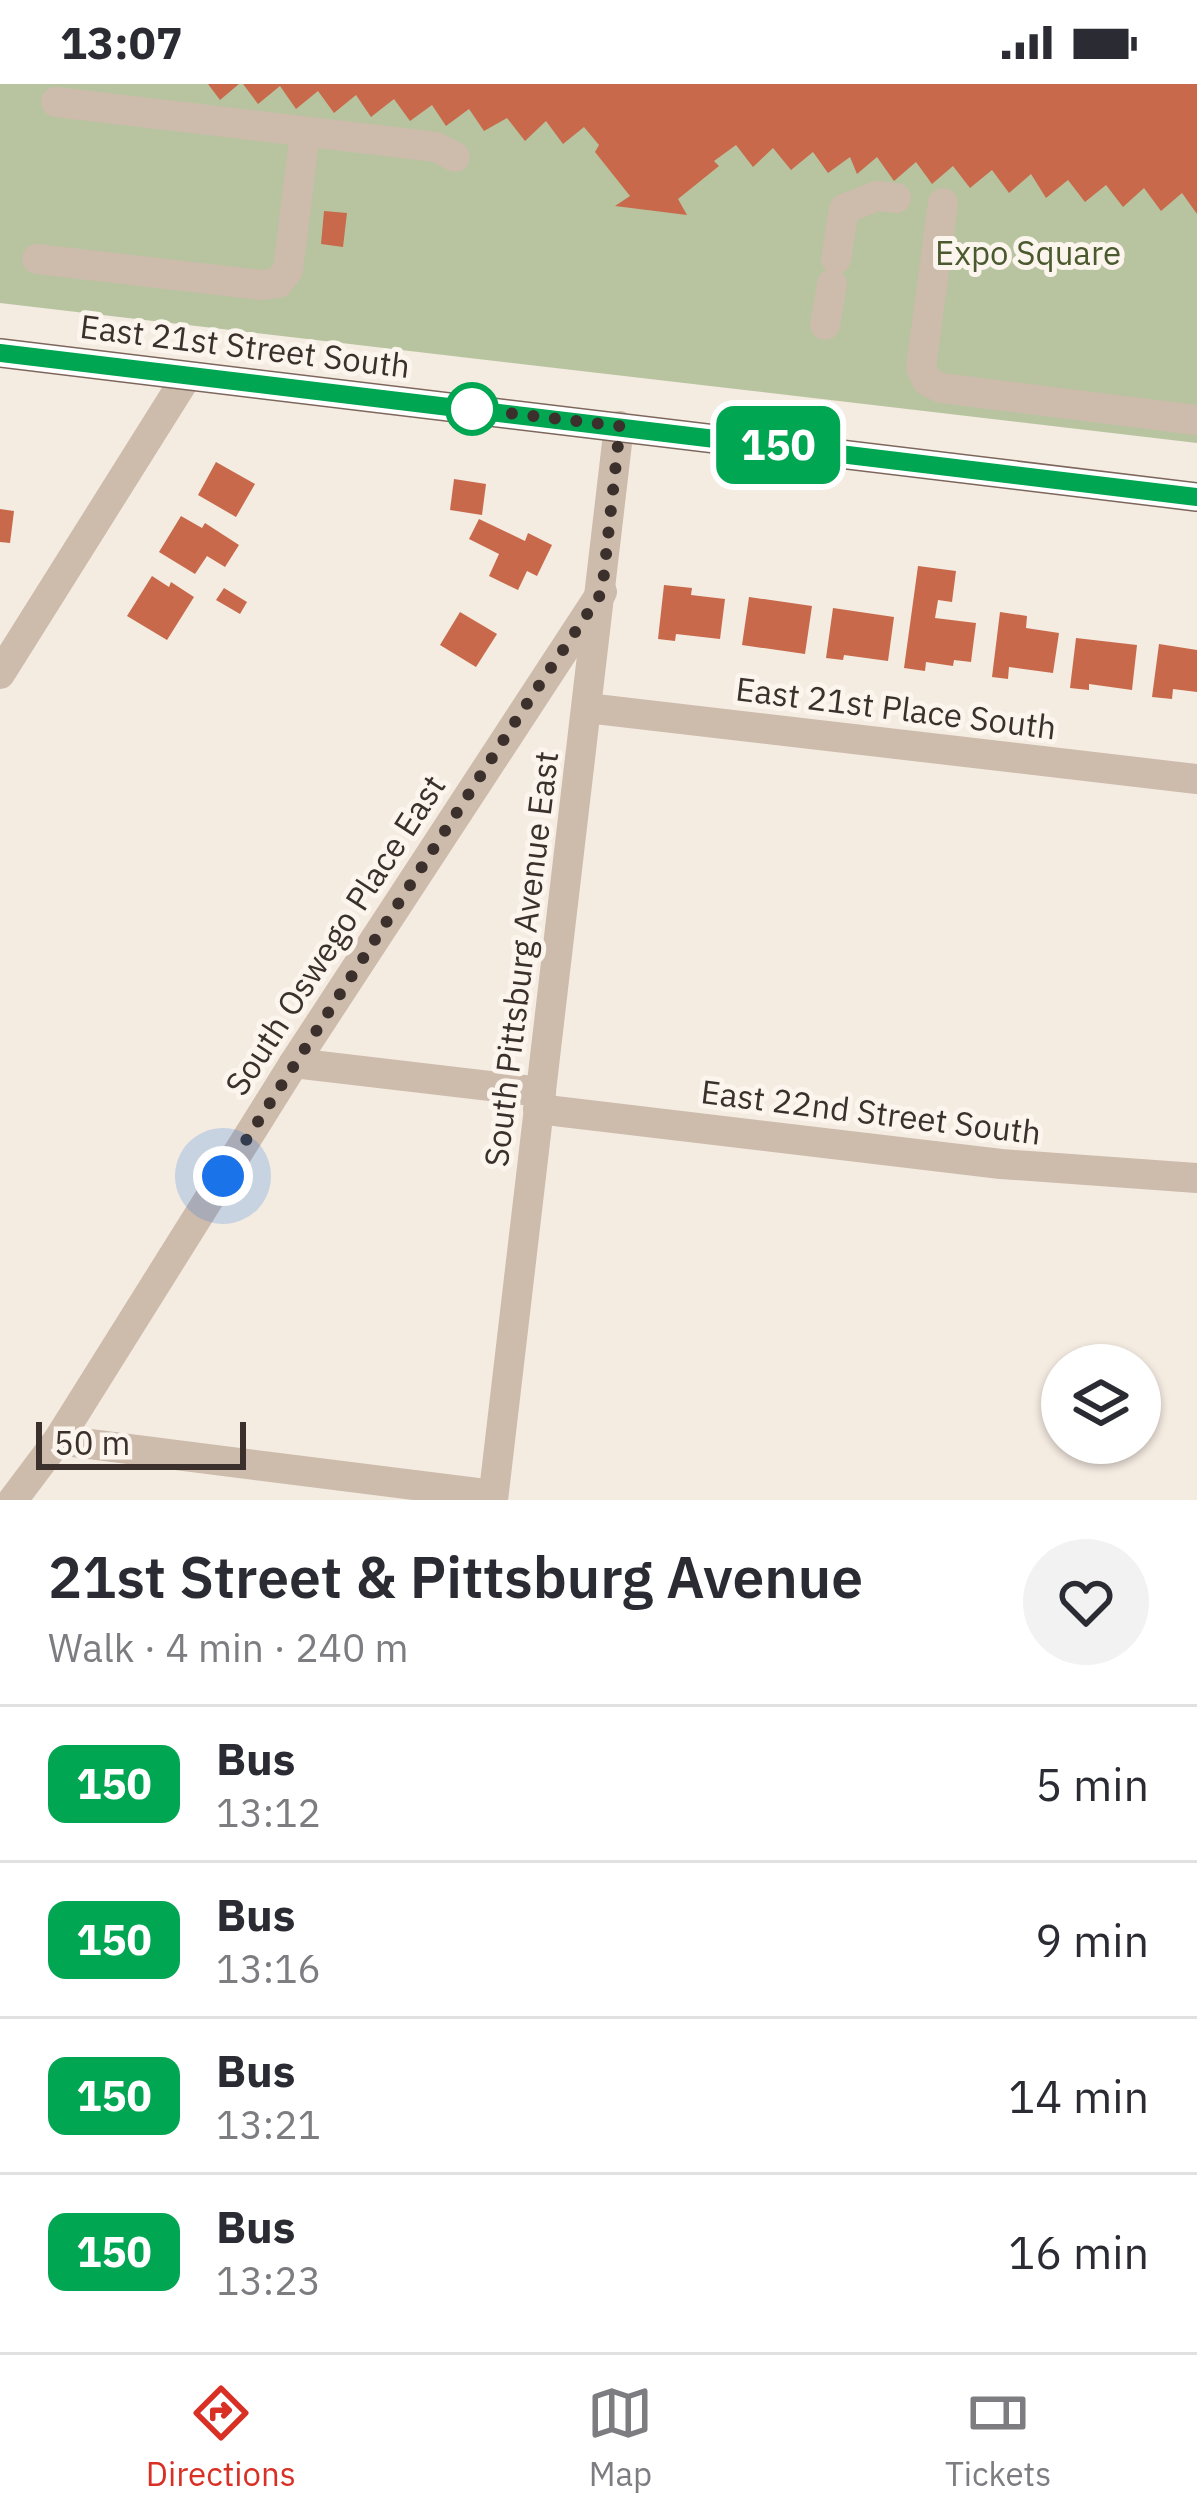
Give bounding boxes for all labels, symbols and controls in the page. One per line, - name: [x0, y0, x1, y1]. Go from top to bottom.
- text: 13:07: [60, 13, 183, 71]
- park label: Expo Square: [935, 231, 1121, 274]
- street label: East 21st Street South: [78, 304, 412, 387]
- unlabelled marker: [447, 384, 497, 434]
- line badge: 150: [709, 406, 847, 484]
- text: 150: [740, 417, 816, 472]
- street label: East 21st Place South: [733, 667, 1059, 748]
- street label: South Pittsburg Avenue East: [474, 749, 567, 1169]
- street label: South Oswego Place East: [215, 766, 454, 1103]
- street label: East 22nd Street South: [699, 1069, 1044, 1154]
- your location: [193, 1146, 253, 1206]
- map controls: [1041, 1344, 1161, 1464]
- button: layers: [1041, 1344, 1161, 1464]
- scale bar: [36, 1416, 246, 1469]
- text: 50 m: [54, 1421, 130, 1464]
- button: heart: [1023, 1539, 1149, 1665]
- text: 21st Street & Pittsburg Avenue: [48, 1540, 863, 1614]
- text: Walk · 4 min · 240 m: [48, 1622, 409, 1673]
- text: Bus: [216, 1729, 296, 1787]
- text: 5 min: [1035, 1755, 1149, 1813]
- text: 150: [76, 1756, 152, 1811]
- text: 13:12: [216, 1787, 321, 1838]
- text: Bus: [216, 1885, 296, 1943]
- text: 9 min: [1035, 1911, 1149, 1969]
- text: 150: [76, 1912, 152, 1967]
- text: 13:16: [216, 1943, 321, 1994]
- text: Bus: [216, 2041, 296, 2099]
- text: 14 min: [1008, 2067, 1149, 2125]
- text: 150: [76, 2068, 152, 2123]
- text: 13:21: [216, 2099, 321, 2150]
- text: Bus: [216, 2197, 296, 2255]
- text: 16 min: [1008, 2223, 1149, 2281]
- text: 150: [76, 2224, 152, 2279]
- text: 13:23: [216, 2255, 321, 2306]
- tab: Directions: [146, 2380, 296, 2495]
- tab: Map: [587, 2380, 653, 2495]
- tab: Tickets: [945, 2380, 1051, 2495]

